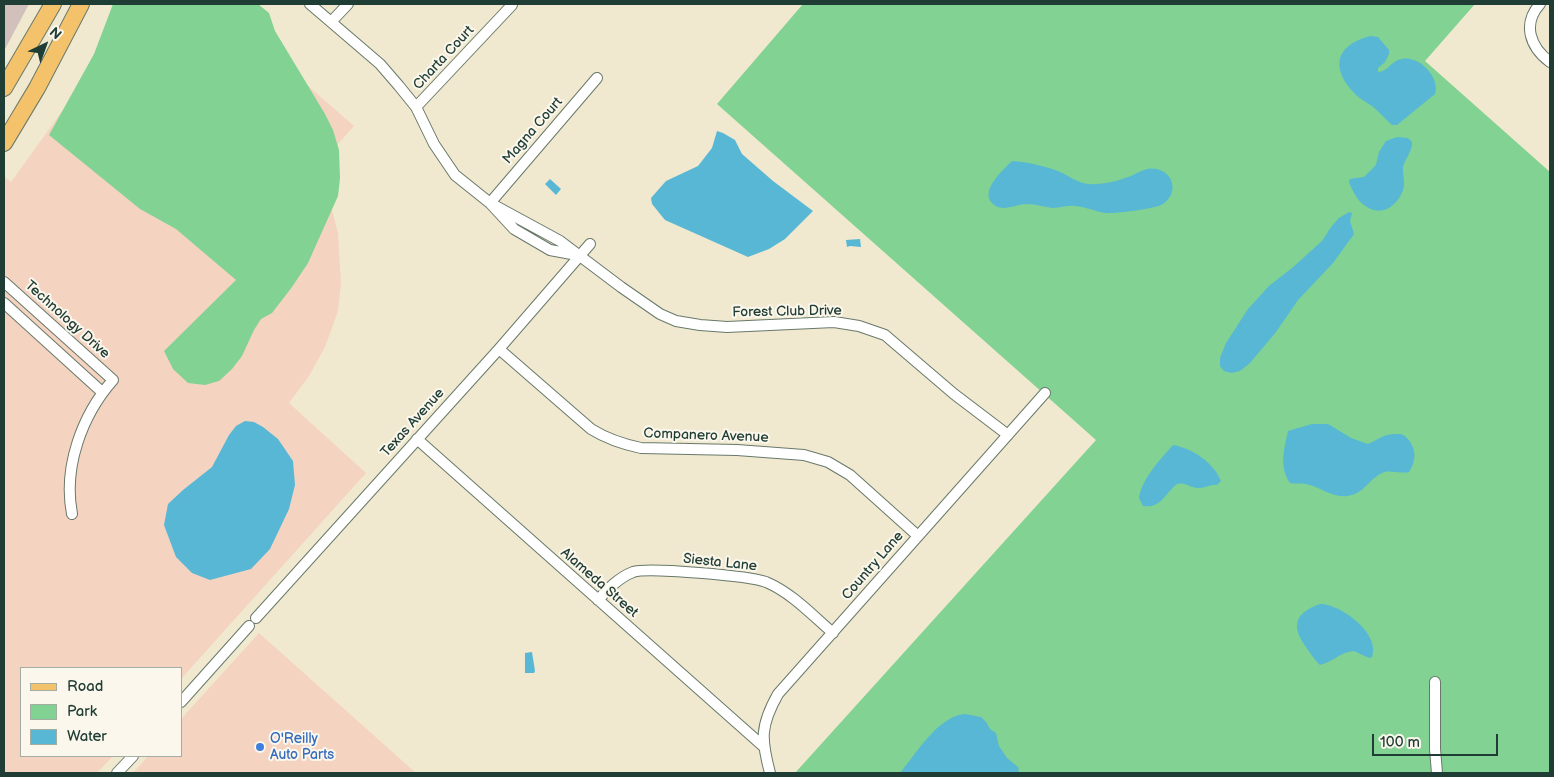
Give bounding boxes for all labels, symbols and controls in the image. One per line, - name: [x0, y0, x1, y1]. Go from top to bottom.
- north arrow: [20, 20, 70, 70]
- street label: Charta Court: [410, 22, 478, 94]
- text: N: [46, 24, 65, 43]
- street label: Magna Court: [500, 94, 566, 168]
- street label: Technology Drive: [21, 278, 113, 362]
- street label: Forest Club Drive: [732, 303, 842, 321]
- street label: Texas Avenue: [378, 385, 448, 461]
- street label: Companero Avenue: [643, 425, 769, 447]
- street label: Country Lane: [839, 528, 907, 604]
- street label: Alameda Street: [557, 545, 641, 621]
- street label: Siesta Lane: [682, 551, 758, 575]
- legend: [20, 667, 182, 757]
- text: Road: [67, 677, 103, 696]
- text: Park: [67, 702, 97, 721]
- scale bar: [1374, 724, 1500, 756]
- text: Water: [67, 727, 107, 746]
- place label: O'Reilly Auto Parts: [270, 731, 334, 764]
- text: 100 m: [1380, 733, 1420, 752]
- marker: O'Reilly Auto Parts: [254, 741, 266, 753]

